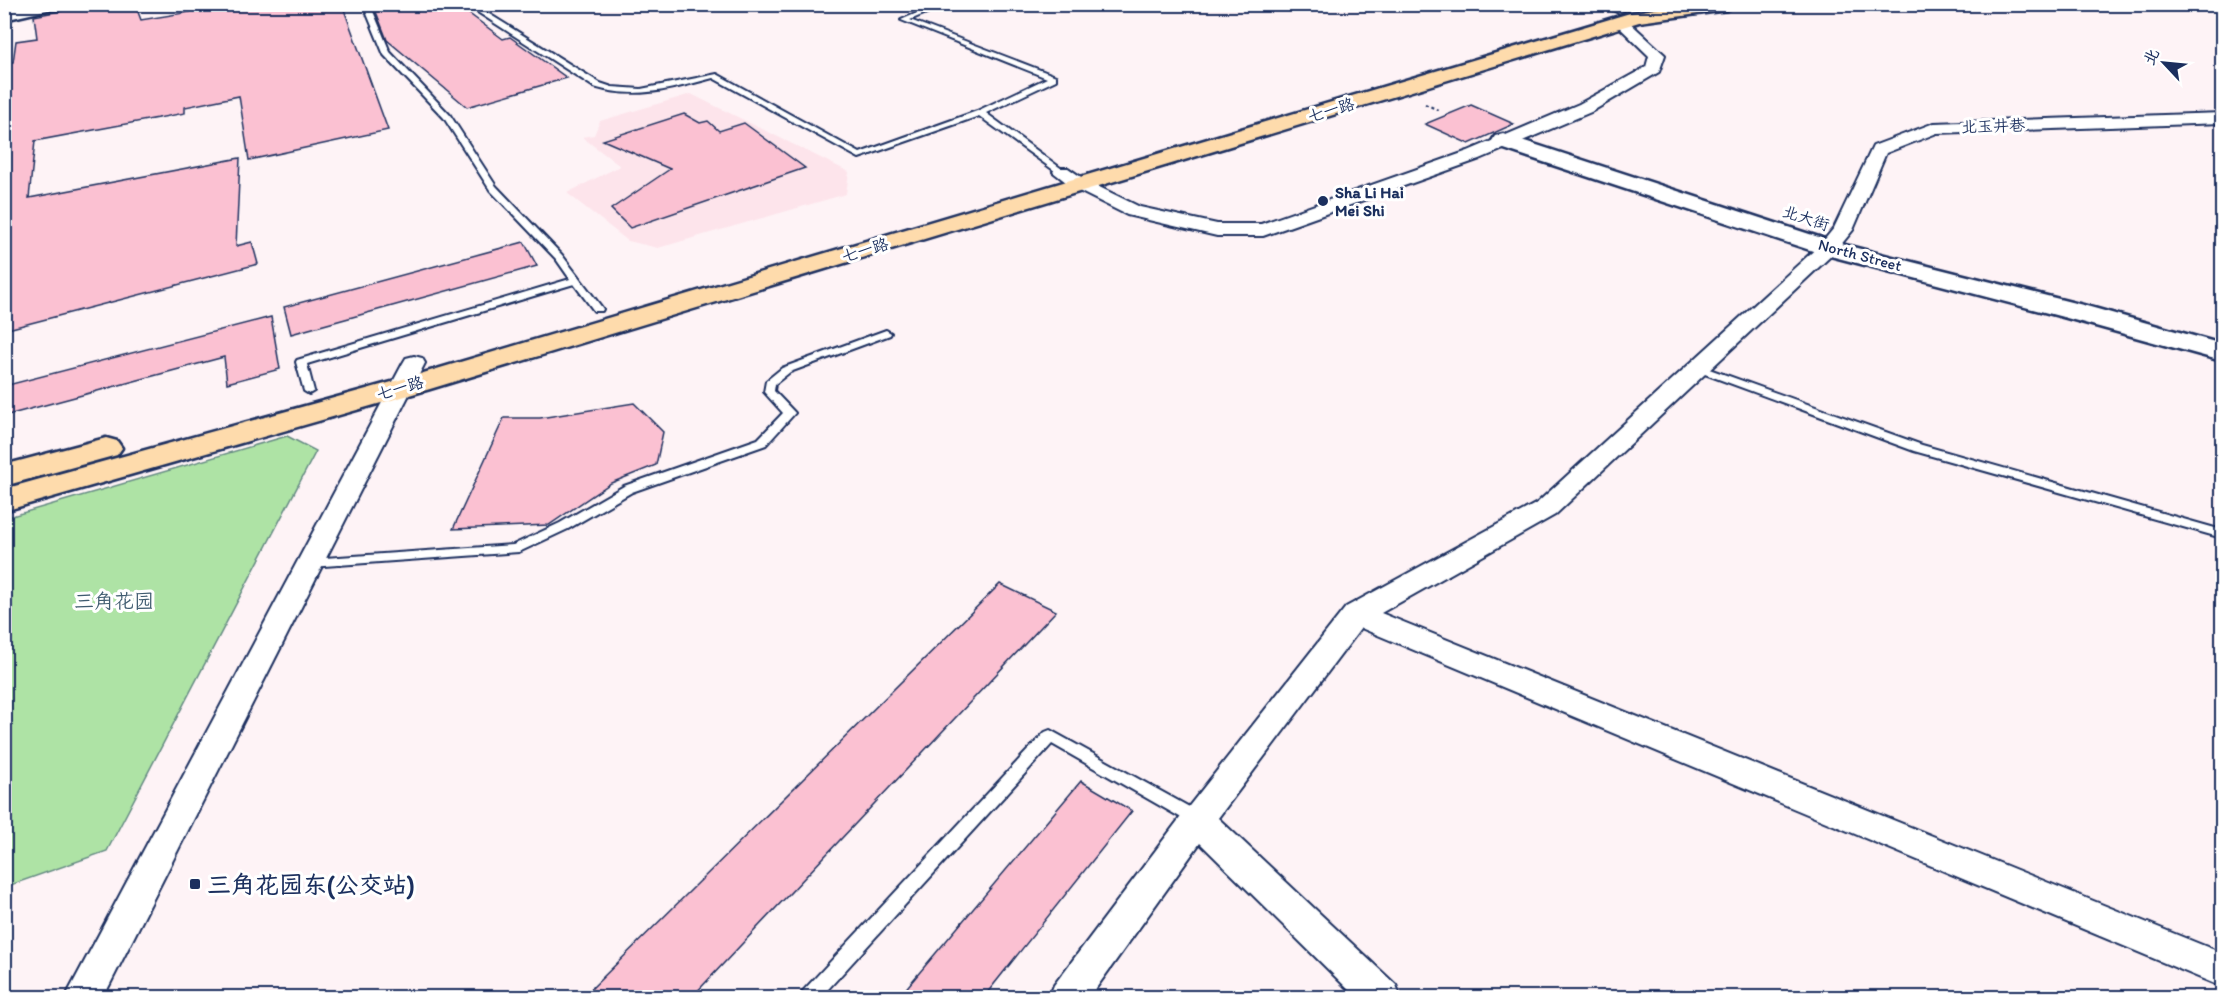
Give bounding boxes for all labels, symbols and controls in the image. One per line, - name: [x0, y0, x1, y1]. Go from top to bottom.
- north arrow: [2134, 33, 2194, 93]
- text: 北: [2139, 45, 2163, 68]
- street label: 七一路: [1305, 94, 1357, 126]
- street label: 北玉井巷: [1961, 115, 2025, 137]
- place label: Sha Li Hai Mei Shi: [1335, 183, 1404, 220]
- marker: Sha Li Hai Mei Shi: [1316, 194, 1330, 208]
- street label: 北大街: [1780, 202, 1832, 234]
- street label: 七一路: [839, 234, 891, 266]
- street label: North Street: [1816, 235, 1904, 275]
- street label: 七一路: [374, 372, 426, 404]
- park label: 三角花园: [74, 589, 154, 613]
- place label: 三角花园东(公交站): [207, 870, 415, 900]
- marker: 三角花园东(公交站): [188, 877, 202, 891]

